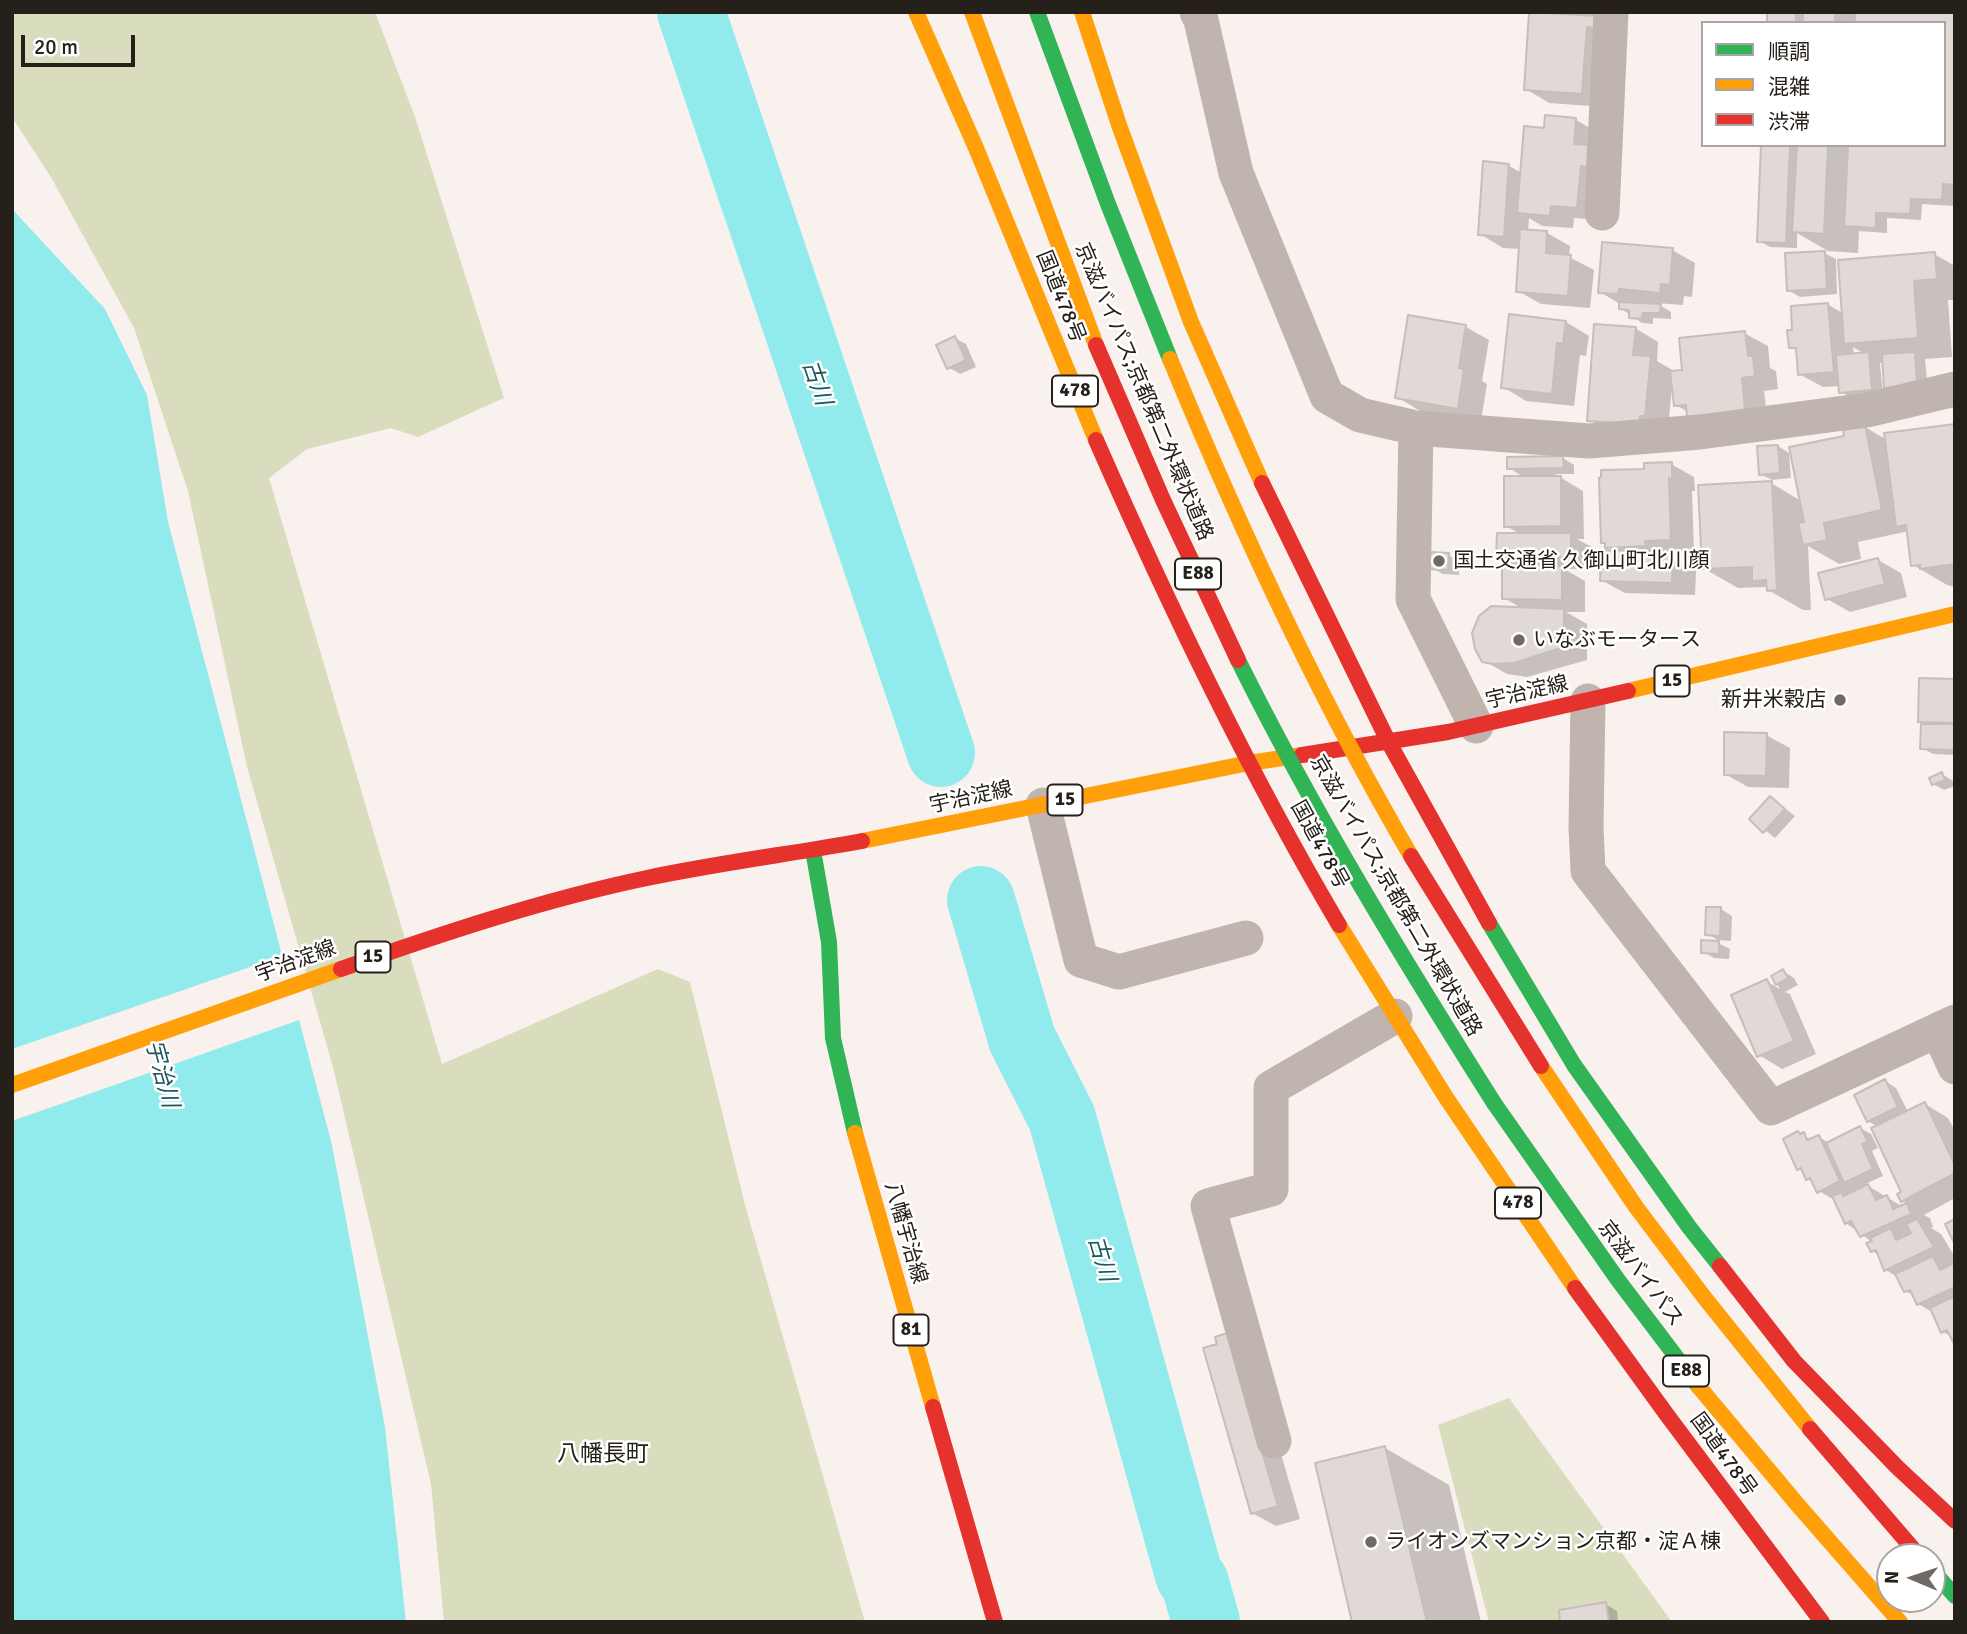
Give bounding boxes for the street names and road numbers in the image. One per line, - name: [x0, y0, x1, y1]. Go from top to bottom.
- street label: 京滋バイパス;京都第二外環状道路: [1069, 239, 1217, 545]
- street label: 国道478号: [1030, 247, 1090, 347]
- road number: 478: [1052, 376, 1098, 406]
- road number: E88: [1175, 558, 1221, 590]
- road number: 15: [1654, 666, 1690, 696]
- street label: 宇治淀線: [1483, 671, 1571, 715]
- street label: 京滋バイパス;京都第二外環状道路: [1304, 751, 1486, 1041]
- street label: 宇治淀線: [927, 777, 1015, 819]
- road number: 15: [1048, 785, 1082, 816]
- street label: 国道478号: [1284, 796, 1354, 894]
- street label: 宇治淀線: [252, 936, 340, 988]
- road number: 15: [356, 942, 390, 973]
- street label: 八幡宇治線: [878, 1179, 932, 1287]
- road number: 478: [1495, 1188, 1541, 1218]
- street label: 京滋バイパス: [1592, 1216, 1688, 1332]
- road number: 81: [894, 1314, 928, 1346]
- road number: E88: [1663, 1356, 1709, 1386]
- street label: 国道478号: [1684, 1408, 1762, 1502]

